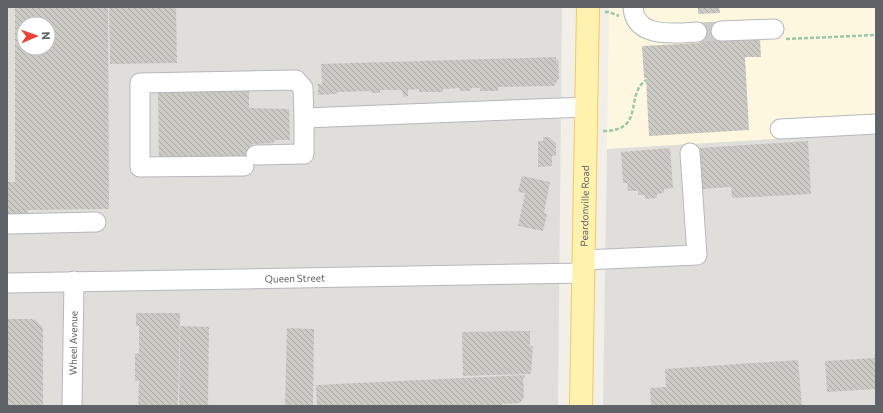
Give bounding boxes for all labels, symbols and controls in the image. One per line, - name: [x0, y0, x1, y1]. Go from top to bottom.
- north arrow: [16, 16, 56, 56]
- text: N: [40, 31, 53, 40]
- street label: Peardonville Road: [578, 165, 591, 247]
- street label: Queen Street: [265, 271, 325, 285]
- street label: Wheel Avenue: [66, 311, 80, 375]

